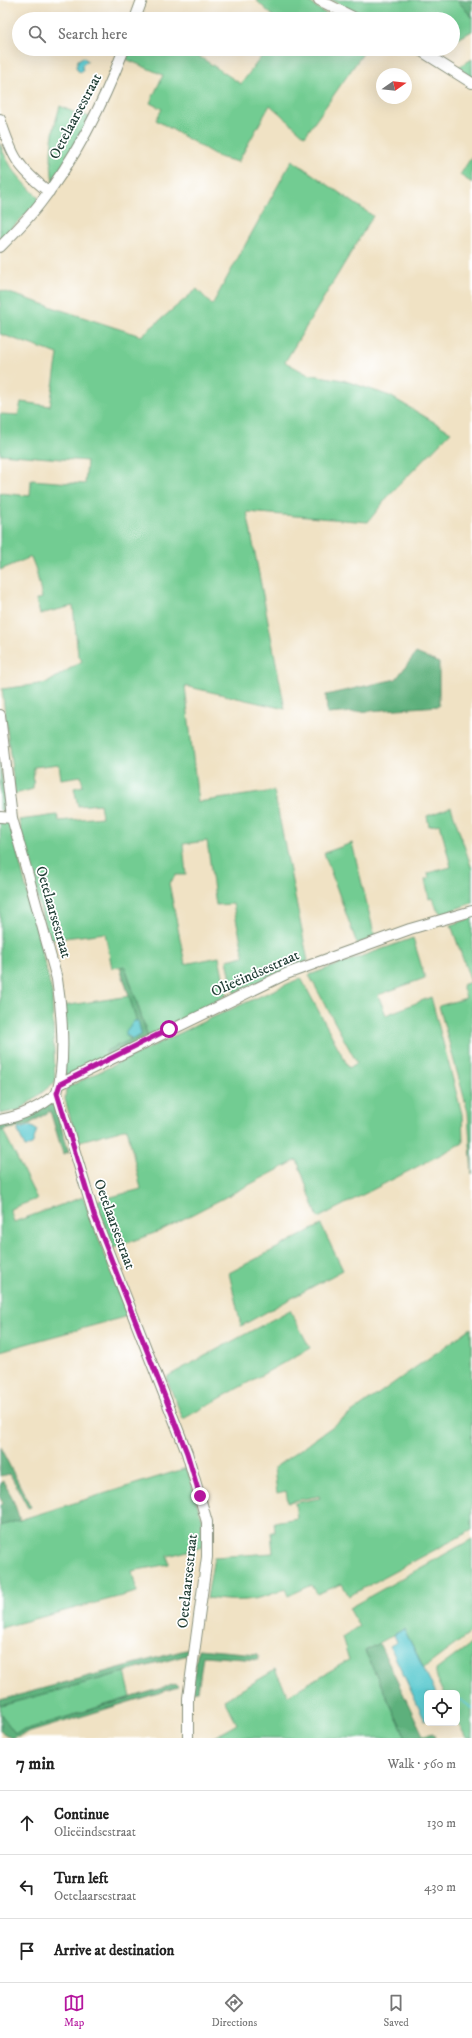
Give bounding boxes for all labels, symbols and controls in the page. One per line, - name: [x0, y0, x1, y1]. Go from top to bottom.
- search box: [12, 12, 460, 56]
- icon: search: [26, 23, 48, 45]
- text: Search here: [58, 25, 127, 44]
- north arrow: [376, 68, 412, 104]
- street label: Oetelaarsestraat: [45, 70, 106, 163]
- street label: Oetelaarsestraat: [31, 864, 76, 961]
- street label: Olieëindsestraat: [208, 945, 302, 1001]
- route start: [160, 1020, 178, 1038]
- street label: Oetelaarsestraat: [89, 1176, 140, 1272]
- route end: [191, 1487, 209, 1505]
- street label: Oetelaarsestraat: [173, 1533, 202, 1629]
- map controls: [424, 1690, 460, 1726]
- button: locate: [424, 1690, 460, 1726]
- text: 7 min: [16, 1753, 55, 1775]
- text: Walk · 560 m: [388, 1756, 456, 1772]
- text: Continue: [54, 1805, 109, 1824]
- icon: ahead: [16, 1812, 38, 1834]
- text: 130 m: [427, 1815, 456, 1831]
- text: Olieëindsestraat: [54, 1824, 136, 1840]
- text: Turn left: [54, 1869, 108, 1888]
- icon: left: [16, 1876, 38, 1898]
- text: 430 m: [424, 1879, 456, 1895]
- text: Oetelaarsestraat: [54, 1888, 136, 1904]
- icon: arrive: [16, 1940, 38, 1962]
- text: Arrive at destination: [54, 1941, 174, 1960]
- tab: Map: [63, 1992, 85, 2030]
- tab: Directions: [212, 1992, 257, 2030]
- tab: Saved: [384, 1992, 409, 2030]

